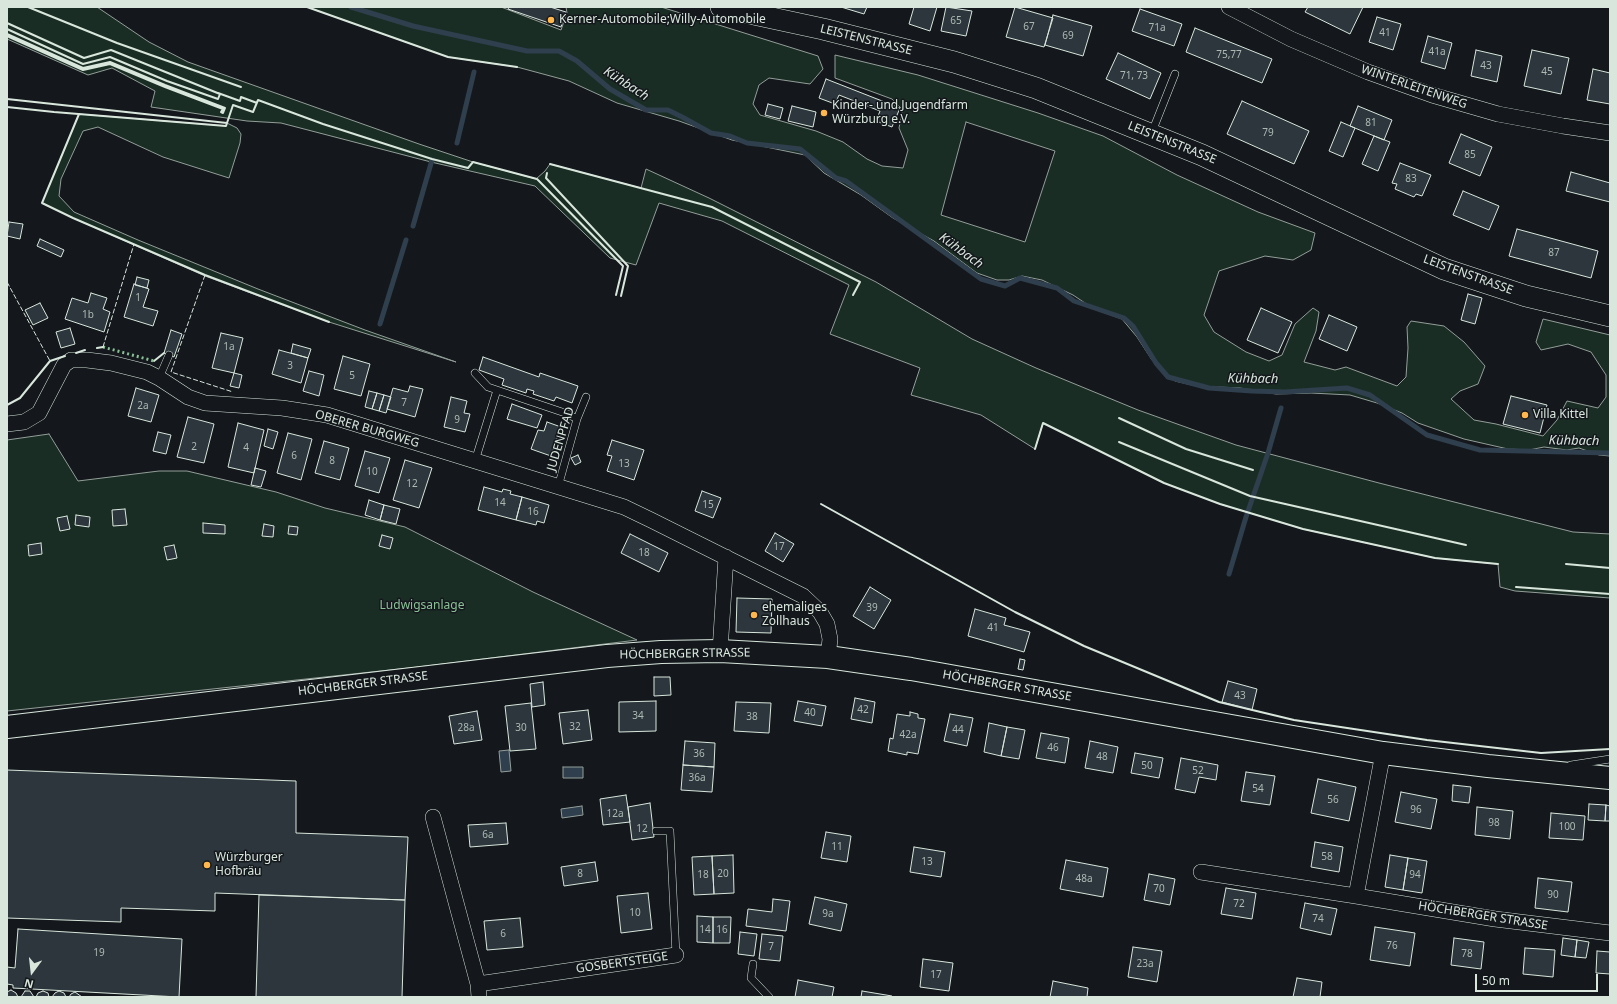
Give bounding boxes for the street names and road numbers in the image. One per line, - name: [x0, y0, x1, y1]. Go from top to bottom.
- street label: LEISTENSTRASSE: [818, 22, 914, 58]
- street label: WINTERLEITENWEG: [1359, 62, 1469, 112]
- street label: LEISTENSTRASSE: [1126, 119, 1218, 167]
- street label: LEISTENSTRASSE: [1421, 252, 1515, 298]
- street label: JUDENPFAD: [544, 405, 578, 473]
- street label: OBERER BURGWEG: [313, 407, 421, 451]
- street label: HÖCHBERGER STRASSE: [619, 646, 751, 662]
- street label: HÖCHBERGER STRASSE: [941, 668, 1073, 704]
- street label: HÖCHBERGER STRASSE: [297, 669, 429, 699]
- street label: HÖCHBERGER STRASSE: [1417, 899, 1549, 933]
- street label: GOSBERTSTEIGE: [575, 949, 669, 977]

